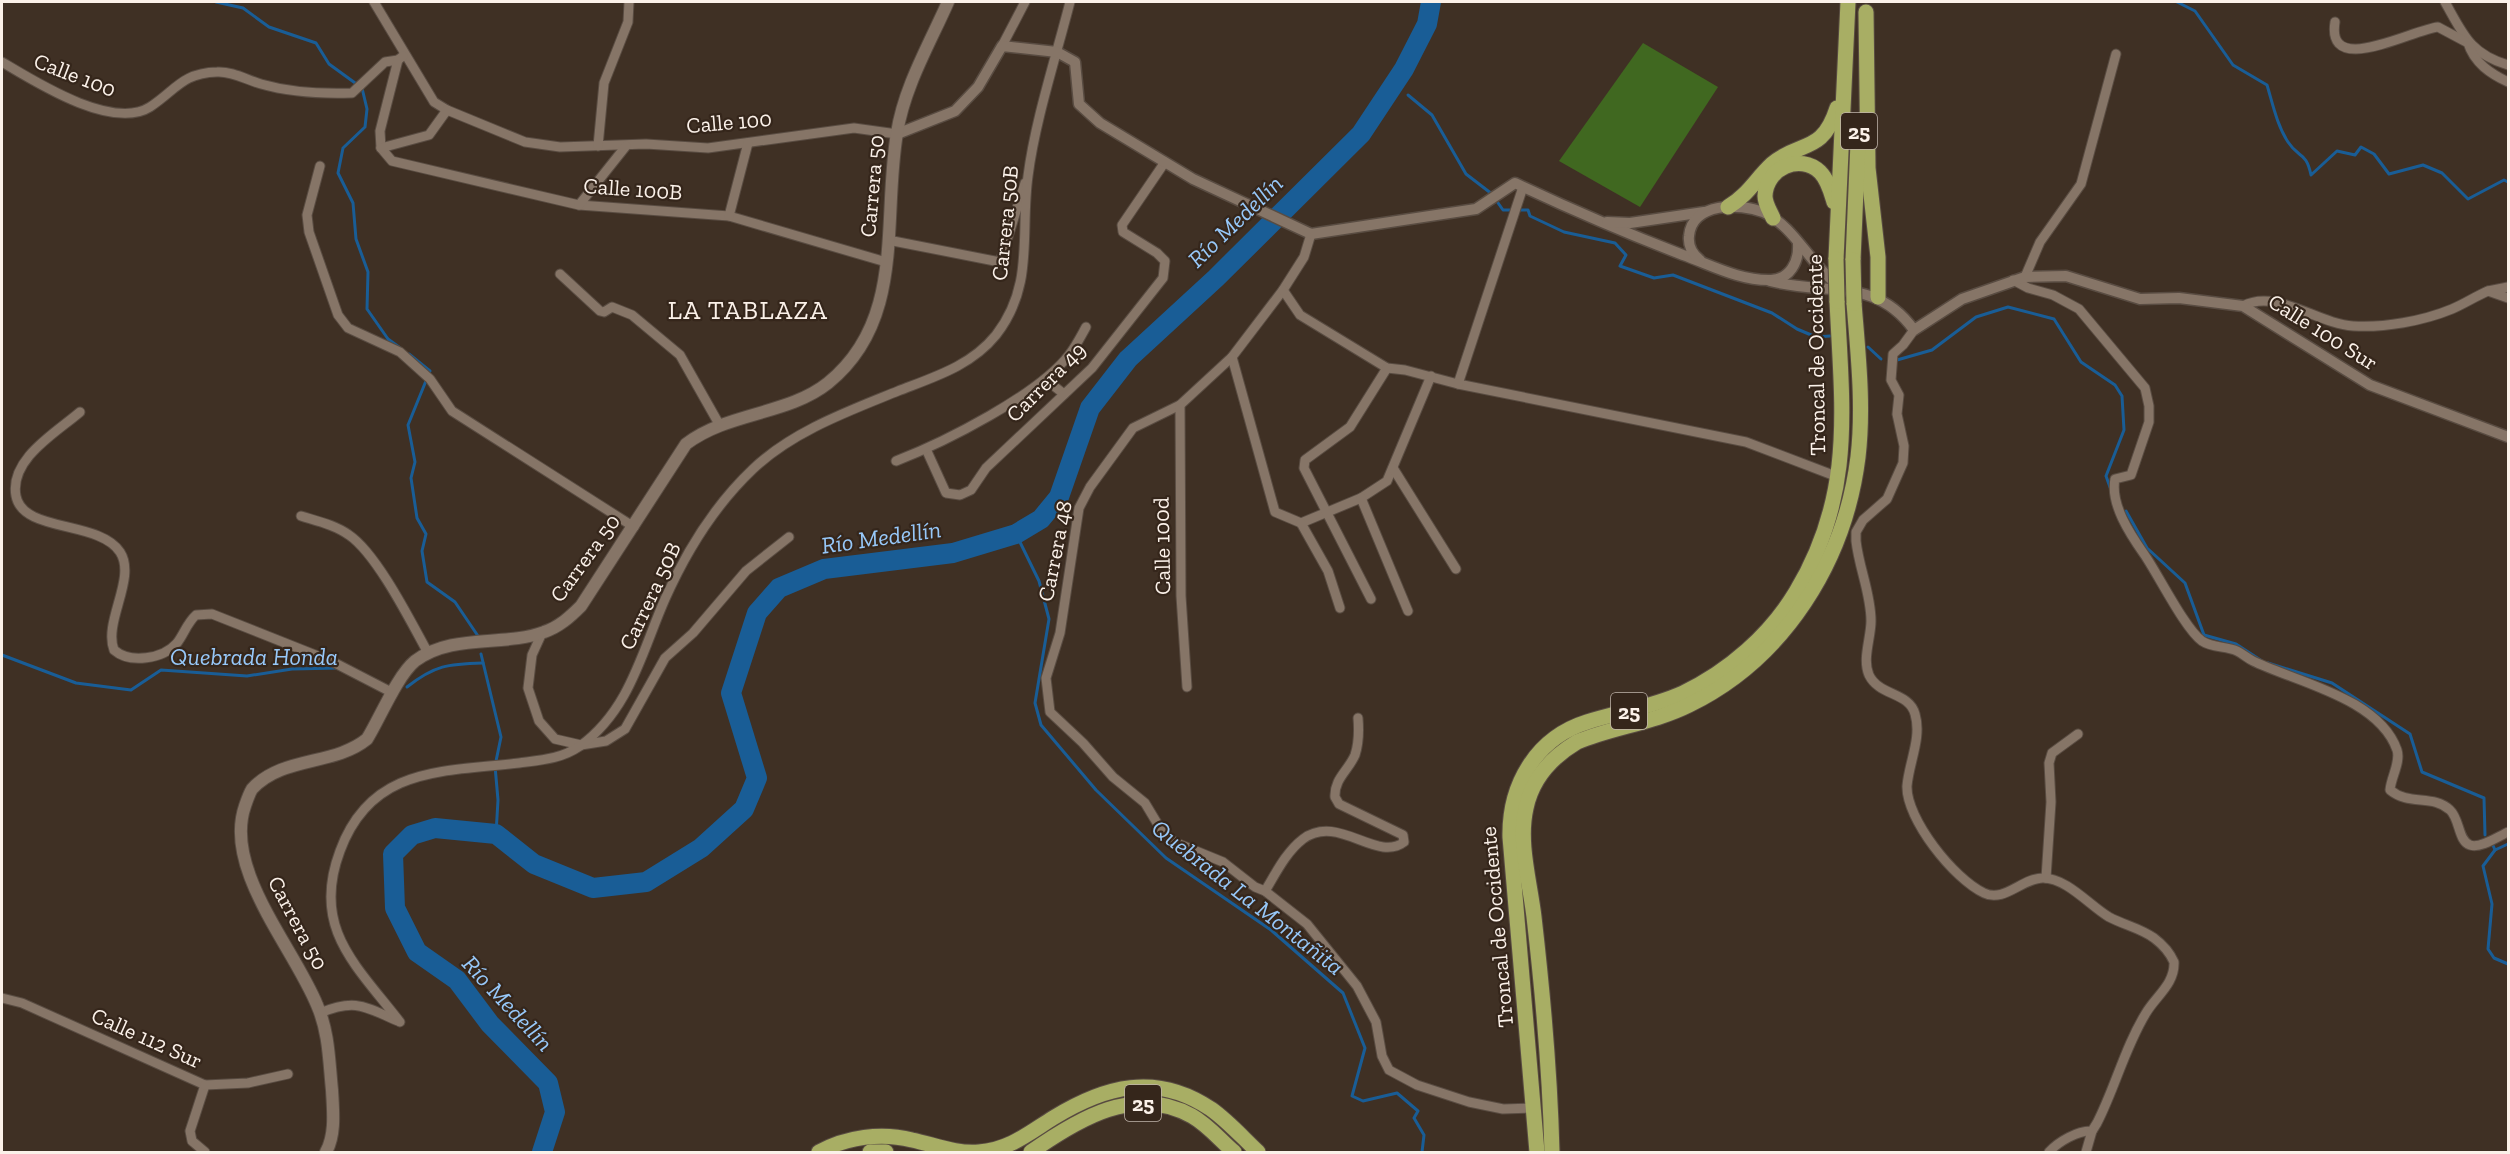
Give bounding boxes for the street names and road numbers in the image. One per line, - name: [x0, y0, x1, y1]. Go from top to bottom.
- street label: Calle 100: [30, 47, 120, 103]
- street label: Calle 100: [685, 105, 773, 139]
- road number: 25: [1841, 113, 1877, 149]
- street label: Carrera 50: [854, 134, 890, 238]
- street label: Carrera 50B: [986, 164, 1024, 282]
- street label: Calle 100B: [583, 172, 683, 206]
- street label: Troncal de Occidente: [1801, 254, 1831, 456]
- street label: Calle 100 Sur: [2263, 288, 2383, 376]
- street label: Carrera 49: [1000, 336, 1092, 428]
- street label: Calle 100d: [1148, 497, 1176, 595]
- street label: Carrera 48: [1032, 498, 1078, 604]
- street label: Carrera 50: [544, 509, 626, 607]
- street label: Carrera 50B: [613, 538, 687, 654]
- road number: 25: [1611, 693, 1647, 729]
- street label: Troncal de Occidente: [1475, 825, 1519, 1029]
- street label: Carrera 50: [262, 871, 334, 975]
- street label: Calle 112 Sur: [87, 1002, 207, 1074]
- road number: 25: [1125, 1085, 1161, 1121]

